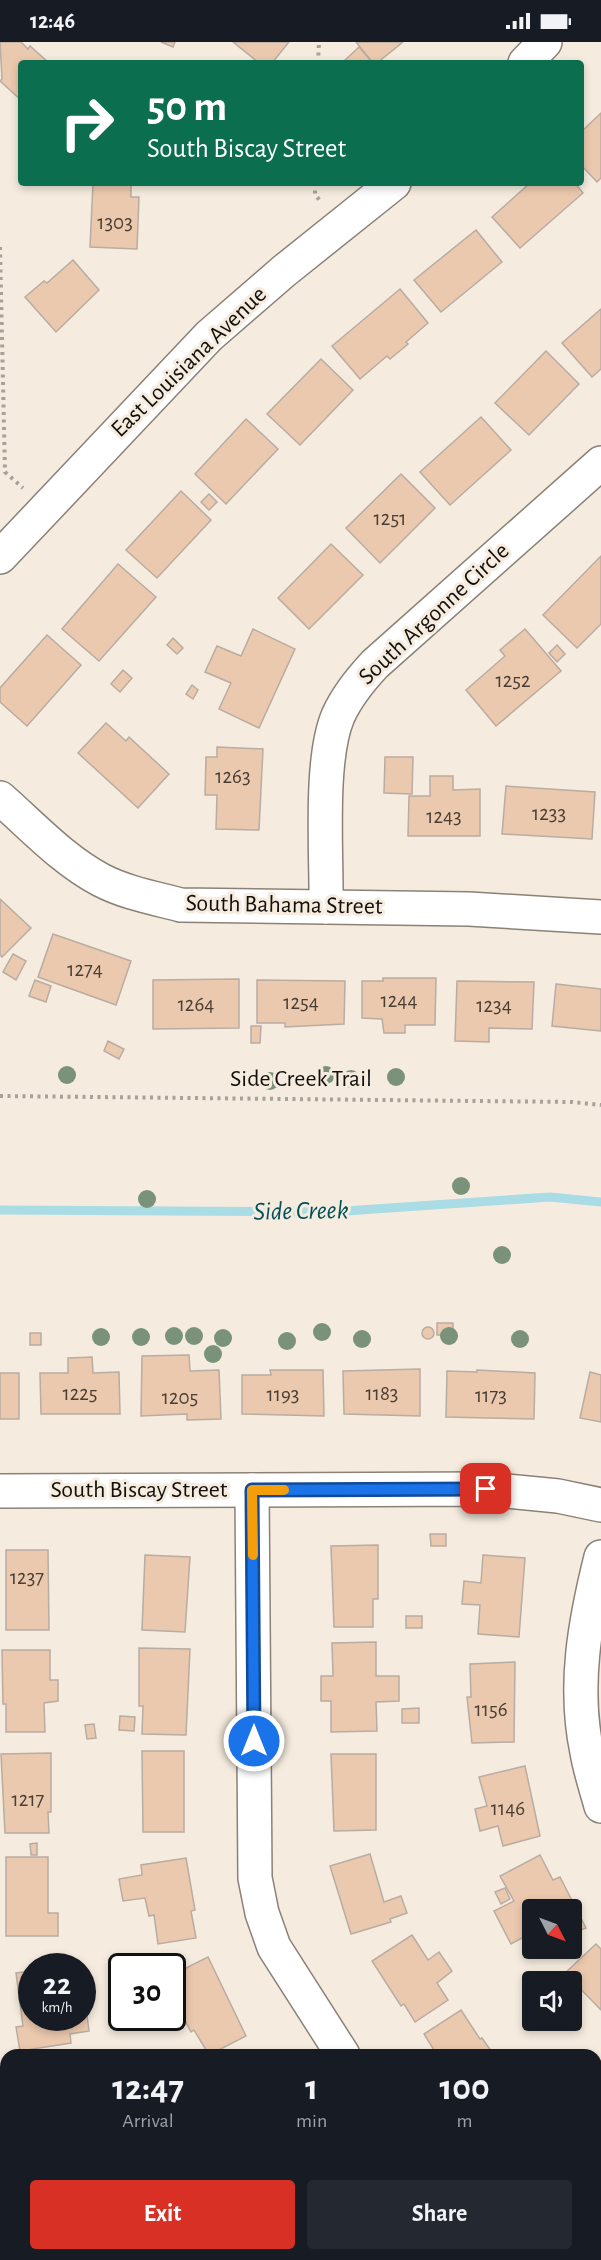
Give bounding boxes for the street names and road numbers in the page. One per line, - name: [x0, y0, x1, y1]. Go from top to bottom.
- street label: East Louisiana Avenue: [107, 282, 271, 442]
- street label: South Argonne Circle: [354, 539, 514, 689]
- street label: South Bahama Street: [185, 891, 383, 919]
- street label: Side Creek Trail: [230, 1067, 372, 1091]
- street label: South Biscay Street: [50, 1478, 228, 1502]

